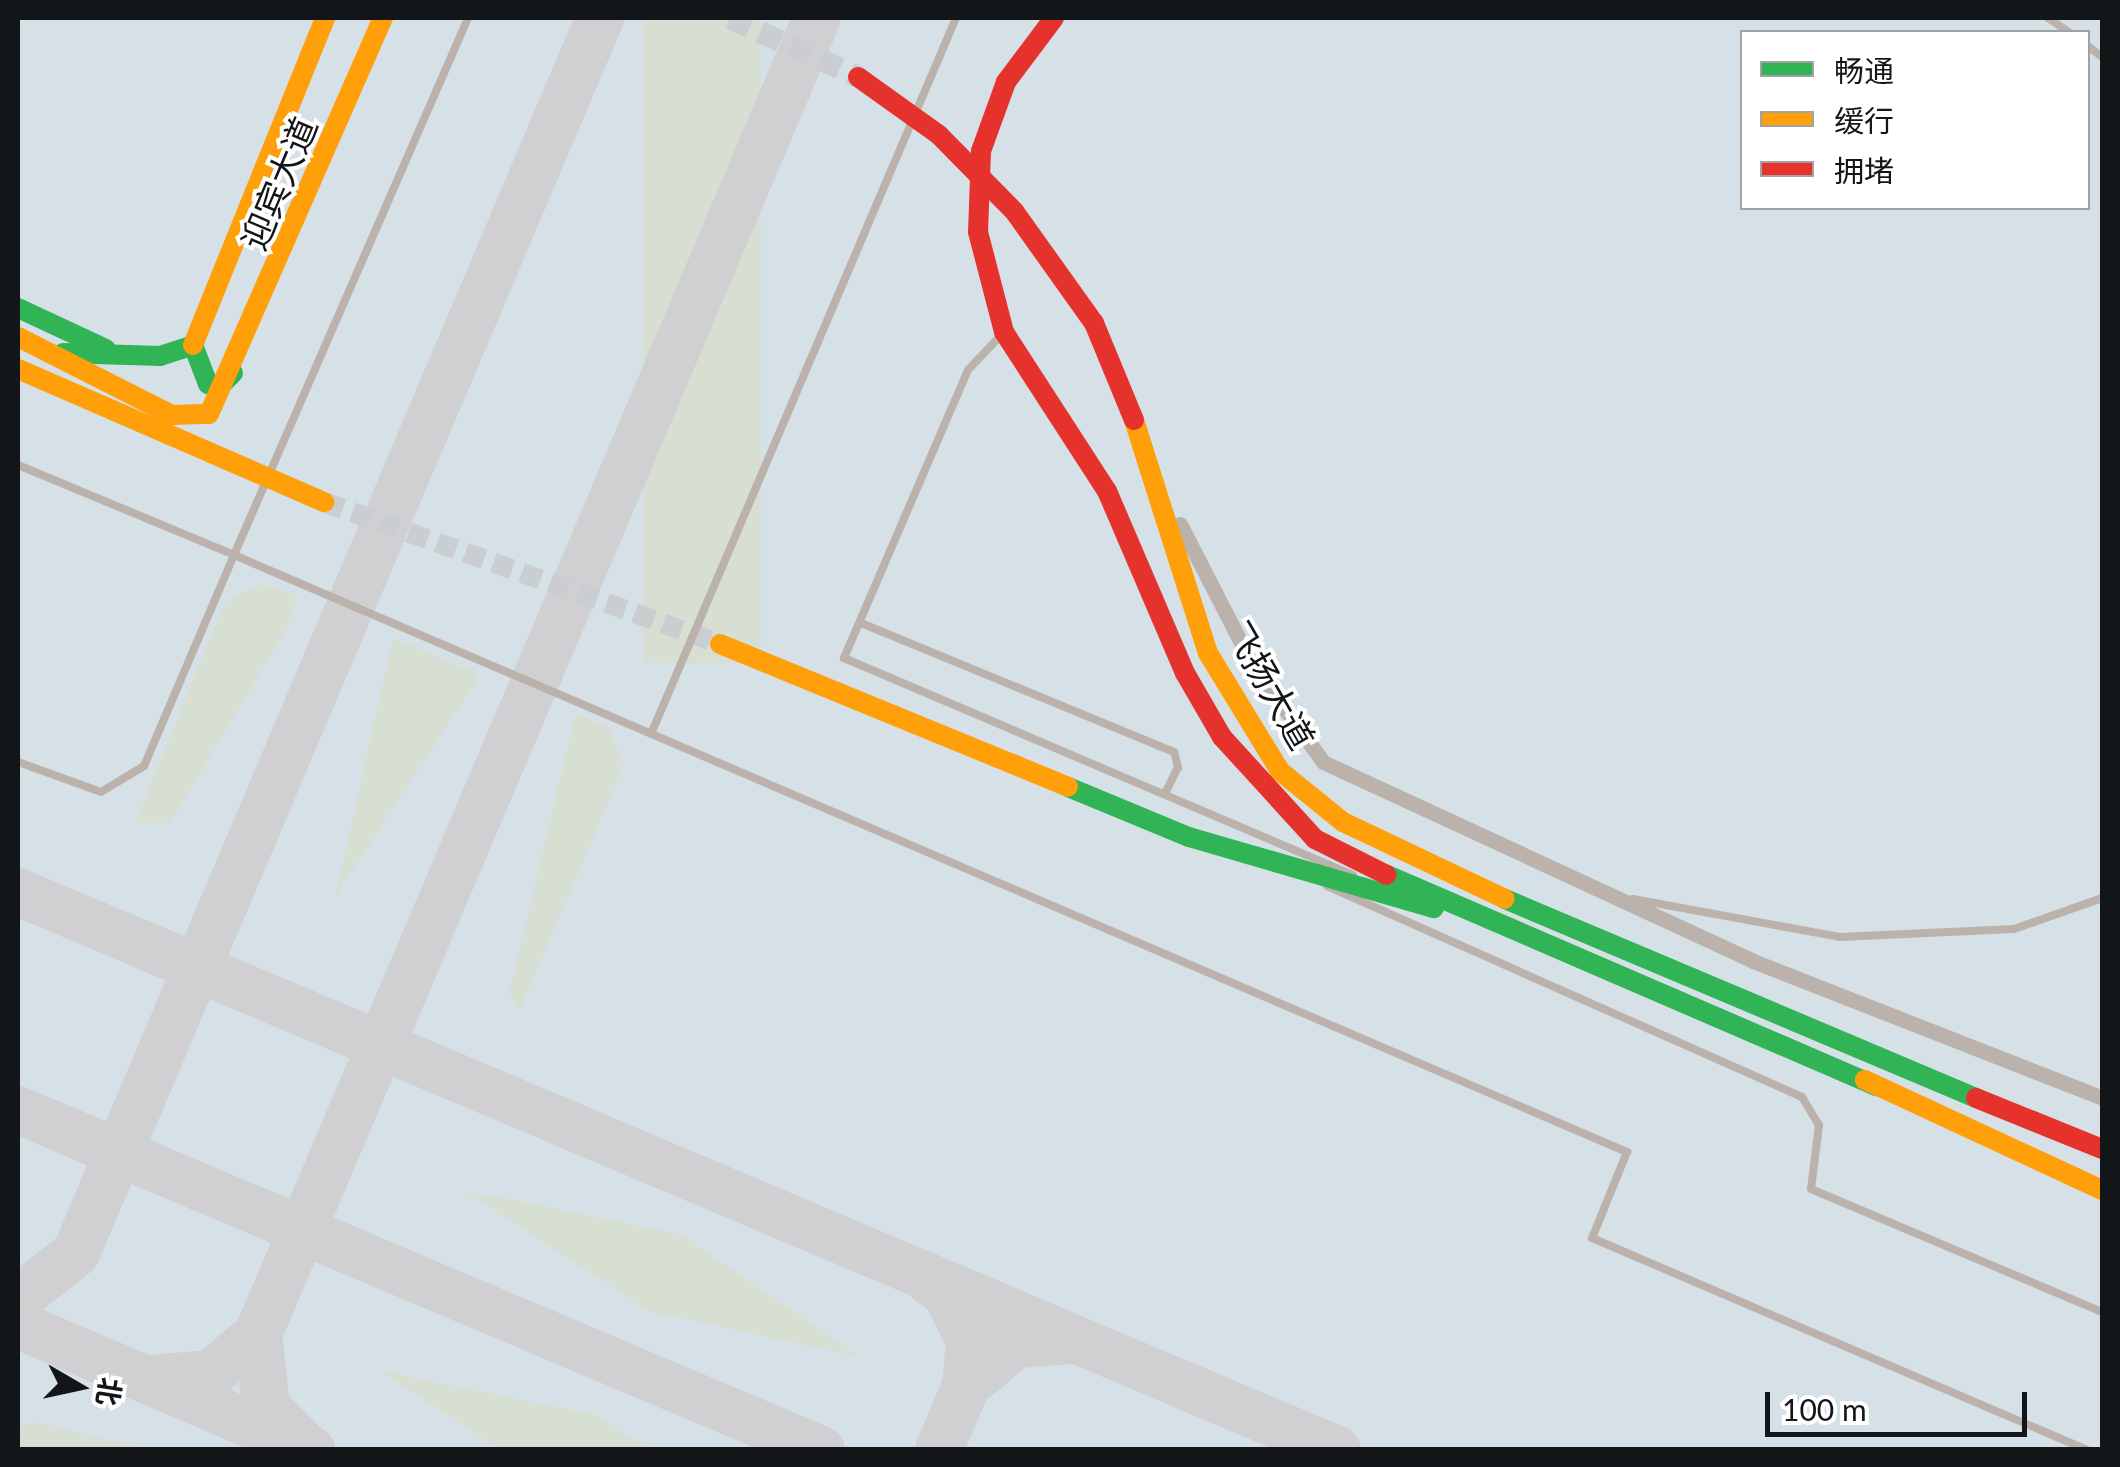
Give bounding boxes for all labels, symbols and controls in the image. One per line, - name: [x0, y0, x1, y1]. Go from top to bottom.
- legend: [1740, 30, 2090, 210]
- text: 畅通: [1834, 52, 1894, 88]
- text: 缓行: [1834, 102, 1894, 138]
- street label: 迎宾大道: [231, 110, 325, 256]
- text: 拥堵: [1834, 152, 1894, 188]
- street label: 飞扬大道: [1218, 614, 1324, 756]
- north arrow: [30, 1337, 130, 1437]
- scale bar: [1770, 1372, 2032, 1434]
- text: 北: [91, 1375, 129, 1408]
- text: 100 m: [1782, 1391, 1867, 1427]

